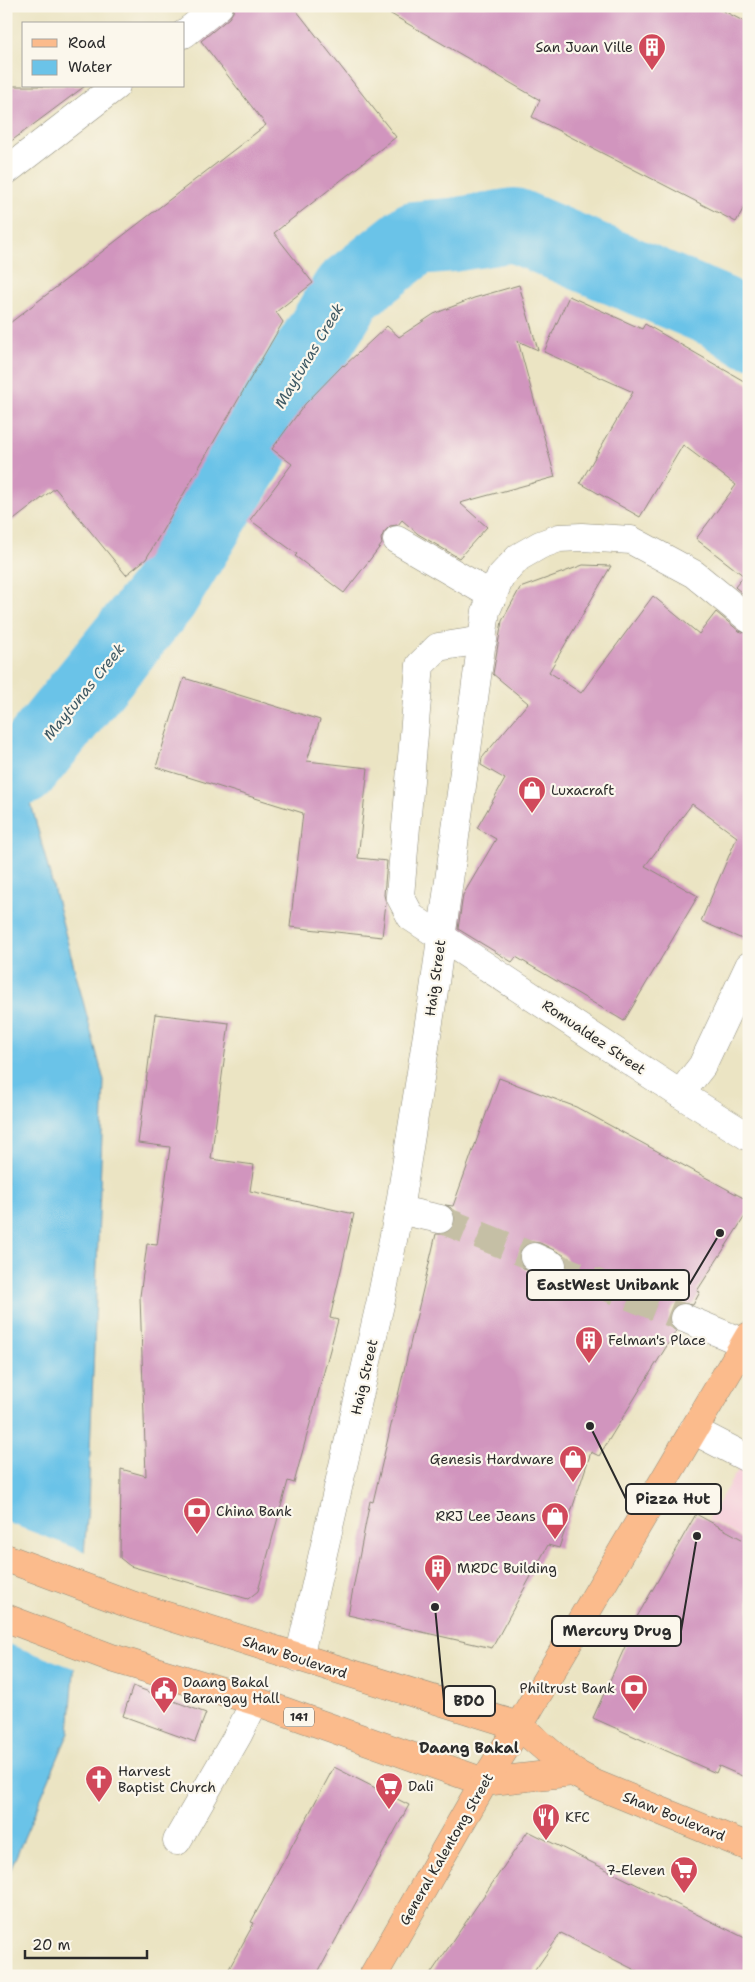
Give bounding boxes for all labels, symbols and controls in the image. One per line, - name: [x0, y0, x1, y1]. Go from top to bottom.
- legend: [22, 22, 185, 88]
- building icon: San Juan Ville: [637, 32, 667, 71]
- text: Road: [68, 33, 106, 53]
- place label: San Juan Ville: [536, 38, 633, 56]
- text: Water: [68, 57, 112, 77]
- water label: Maytunas Creek: [270, 300, 348, 412]
- water label: Maytunas Creek: [39, 639, 129, 745]
- shop icon: Luxacraft: [517, 775, 547, 814]
- place label: Luxacraft: [551, 781, 614, 799]
- street label: Haig Street: [421, 939, 449, 1017]
- street label: Romualdez Street: [539, 996, 649, 1078]
- callout: EastWest Unibank: [527, 1270, 689, 1300]
- text: EastWest Unibank: [537, 1275, 680, 1295]
- building icon: Felman's Place: [574, 1325, 604, 1364]
- place label: Felman's Place: [608, 1331, 706, 1349]
- street label: Haig Street: [347, 1337, 381, 1417]
- shop icon: Genesis Hardware: [558, 1444, 588, 1483]
- place label: Genesis Hardware: [430, 1450, 554, 1468]
- callout: Pizza Hut: [626, 1484, 721, 1514]
- text: Pizza Hut: [636, 1489, 710, 1509]
- bank icon: China Bank: [182, 1496, 212, 1535]
- shop icon: RRJ Lee Jeans: [540, 1501, 570, 1540]
- place label: China Bank: [216, 1502, 292, 1520]
- place label: RRJ Lee Jeans: [435, 1507, 536, 1525]
- building icon: MRDC Building: [423, 1553, 453, 1592]
- place label: MRDC Building: [457, 1559, 557, 1577]
- callout: Mercury Drug: [552, 1616, 681, 1646]
- text: Mercury Drug: [563, 1621, 672, 1641]
- street label: Shaw Boulevard: [240, 1632, 350, 1682]
- place label: Daang Bakal Barangay Hall: [183, 1673, 280, 1707]
- bank icon: Philtrust Bank: [619, 1673, 649, 1712]
- public building icon: Daang Bakal Barangay Hall: [149, 1675, 179, 1714]
- place label: Philtrust Bank: [520, 1679, 615, 1697]
- callout: BDO: [444, 1686, 495, 1716]
- text: BDO: [453, 1691, 485, 1711]
- road number: 141: [284, 1708, 314, 1726]
- district label: Daang Bakal: [419, 1738, 519, 1758]
- place label: Harvest Baptist Church: [118, 1762, 216, 1796]
- church icon: Harvest Baptist Church: [84, 1764, 114, 1803]
- street label: General Kalentong Street: [395, 1770, 497, 1928]
- supermarket icon: Dali: [374, 1771, 404, 1810]
- place label: Dali: [408, 1777, 434, 1795]
- street label: Shaw Boulevard: [620, 1787, 728, 1845]
- restaurant icon: KFC: [531, 1802, 561, 1841]
- place label: KFC: [565, 1808, 590, 1826]
- supermarket icon: 7-Eleven: [669, 1855, 699, 1894]
- place label: 7-Eleven: [606, 1861, 665, 1879]
- scale bar: [25, 1927, 148, 1959]
- text: 20 m: [32, 1935, 71, 1955]

